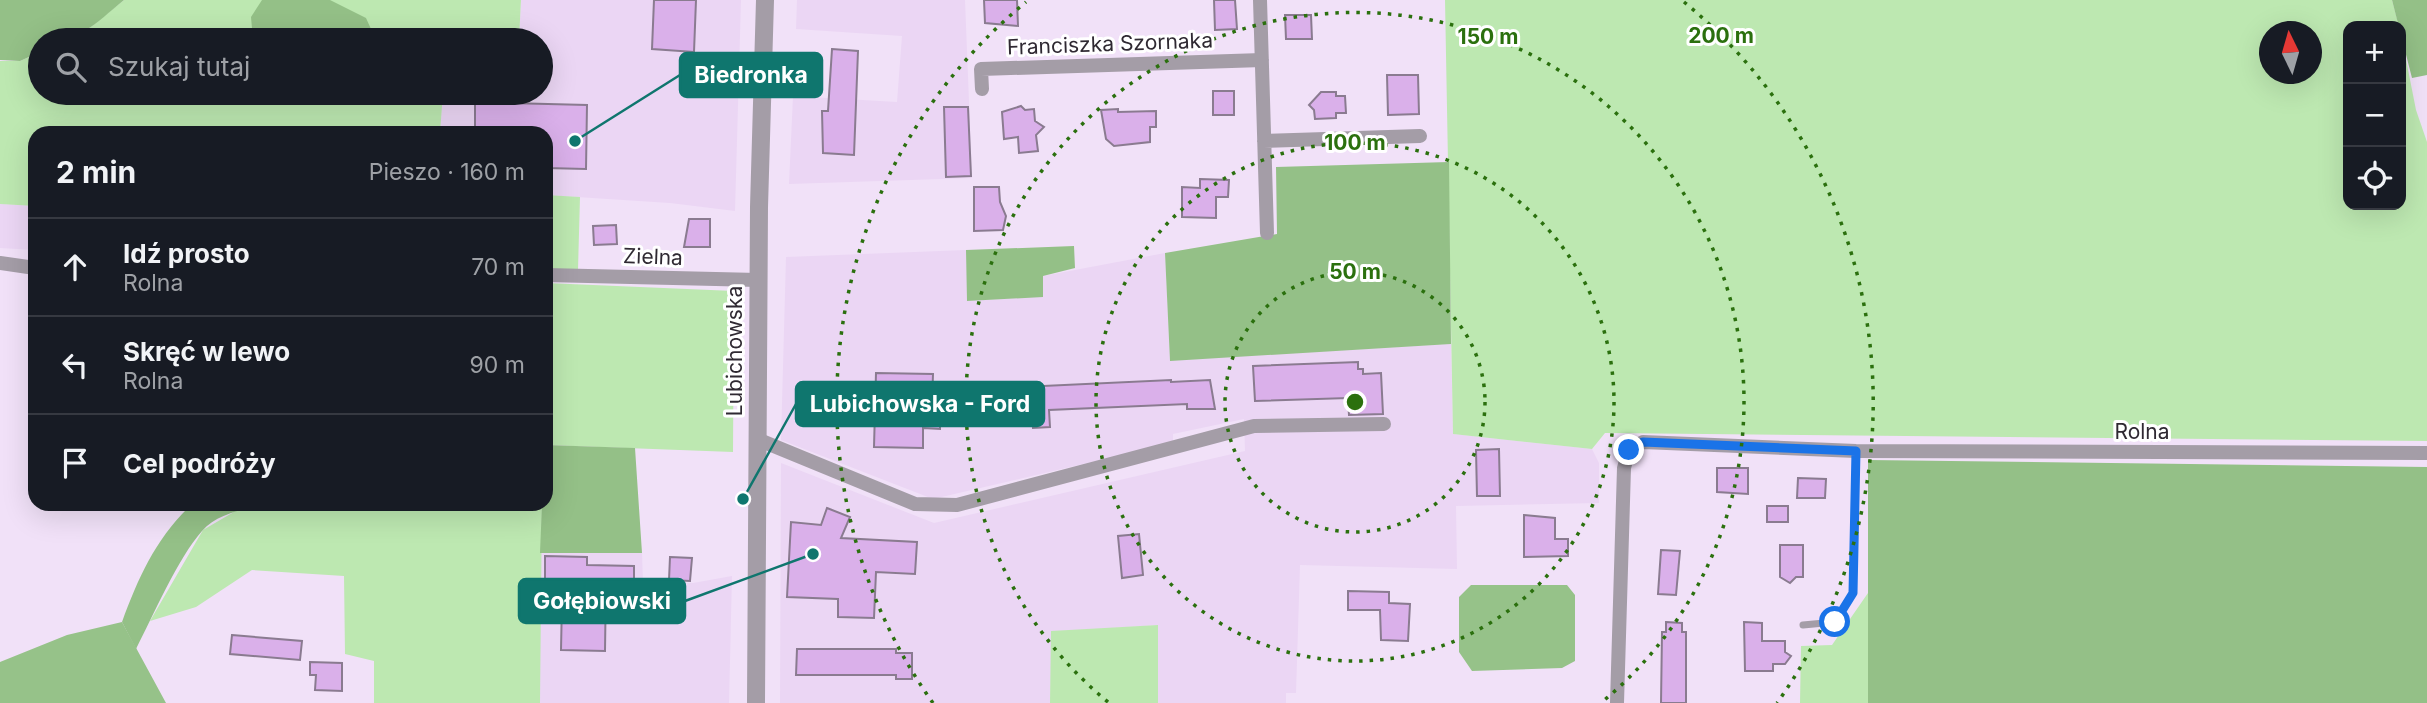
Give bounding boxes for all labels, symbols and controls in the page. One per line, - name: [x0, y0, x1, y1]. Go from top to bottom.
- north arrow: [2259, 21, 2322, 84]
- map controls: [2343, 21, 2406, 210]
- button: +: [2343, 21, 2406, 84]
- text: 200 m: [1688, 23, 1754, 48]
- text: 150 m: [1458, 24, 1518, 49]
- street label: Franciszka Szornaka: [1007, 27, 1213, 60]
- search box: [28, 28, 553, 105]
- icon: search: [52, 48, 90, 86]
- text: Szukaj tutaj: [108, 51, 250, 82]
- callout: Biedronka: [680, 53, 822, 97]
- text: Biedronka: [694, 61, 808, 89]
- button: −: [2343, 84, 2406, 147]
- text: 100 m: [1324, 130, 1386, 155]
- button: locate: [2343, 147, 2406, 210]
- text: 2 min: [56, 154, 136, 190]
- text: Pieszo · 160 m: [369, 158, 525, 186]
- text: Idź prosto: [123, 238, 250, 269]
- street label: Zielna: [623, 243, 683, 270]
- icon: ahead: [56, 248, 94, 286]
- text: 70 m: [471, 253, 525, 281]
- text: 50 m: [1329, 259, 1381, 284]
- text: Rolna: [123, 269, 183, 297]
- street label: Lubichowska: [722, 286, 747, 416]
- text: Skręć w lewo: [123, 336, 290, 367]
- icon: left: [56, 346, 94, 384]
- text: 90 m: [470, 351, 525, 379]
- text: Rolna: [123, 367, 183, 395]
- callout: Lubichowska - Ford: [796, 382, 1044, 426]
- text: Lubichowska - Ford: [810, 390, 1030, 418]
- centre of rings: [1343, 390, 1367, 414]
- street label: Rolna: [2114, 419, 2170, 444]
- route end: [1613, 434, 1644, 465]
- icon: arrive: [56, 444, 94, 482]
- text: Cel podróży: [123, 448, 276, 479]
- callout: Gołębiowski: [519, 579, 685, 623]
- text: Gołębiowski: [533, 587, 671, 615]
- route start: [1819, 606, 1850, 637]

